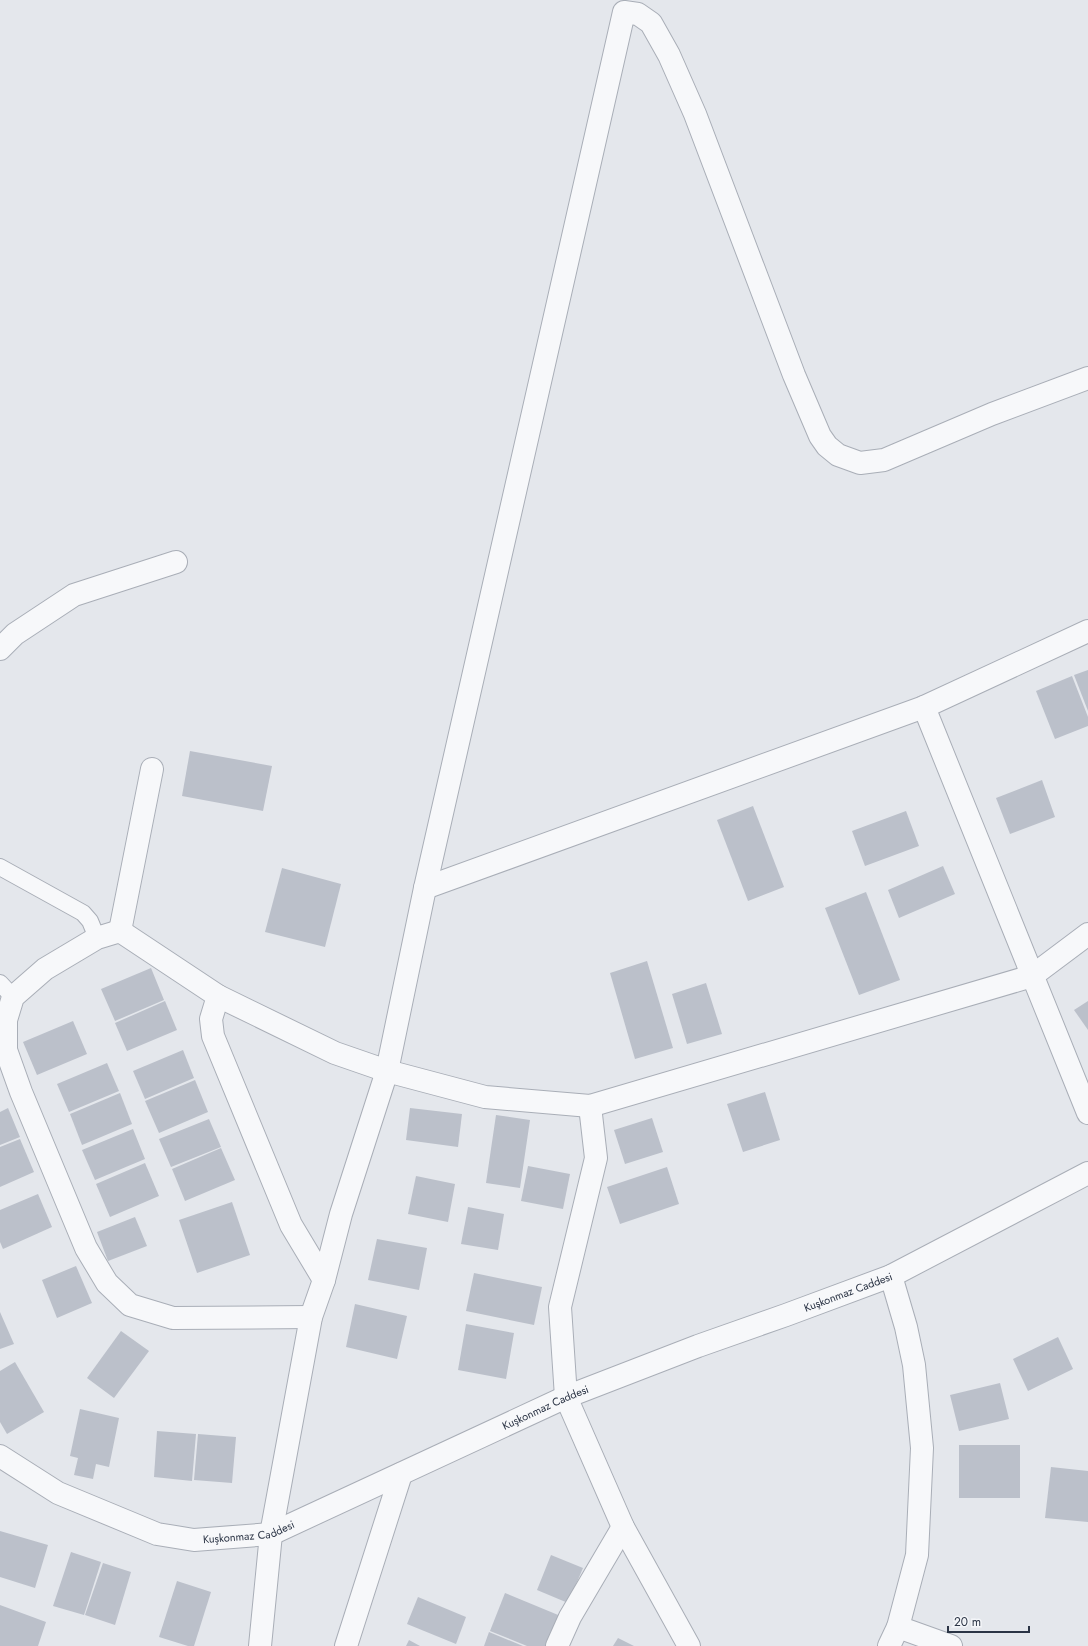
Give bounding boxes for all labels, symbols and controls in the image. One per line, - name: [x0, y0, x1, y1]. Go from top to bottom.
- street label: Kuşkonmaz Caddesi: [802, 1268, 895, 1316]
- street label: Kuşkonmaz Caddesi: [500, 1381, 591, 1434]
- street label: Kuşkonmaz Caddesi: [202, 1516, 297, 1547]
- scale bar: [948, 1608, 1029, 1634]
- text: 20 m: [954, 1613, 981, 1631]

